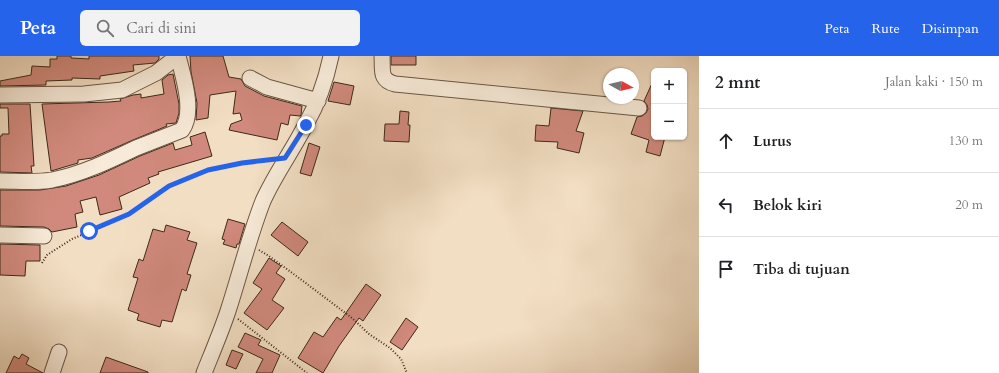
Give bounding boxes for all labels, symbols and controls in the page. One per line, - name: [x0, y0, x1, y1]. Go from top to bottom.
- search box: [80, 10, 360, 46]
- text: Peta: [20, 15, 56, 41]
- icon: search: [94, 17, 116, 39]
- text: Cari di sini: [126, 18, 196, 38]
- text: Peta: [824, 19, 850, 38]
- text: Rute: [872, 19, 900, 38]
- text: Disimpan: [922, 19, 979, 38]
- north arrow: [603, 68, 639, 104]
- map controls: [651, 68, 687, 140]
- button: +: [651, 68, 687, 104]
- text: 2 mnt: [715, 71, 760, 94]
- text: Jalan kaki · 150 m: [885, 73, 983, 91]
- button: −: [651, 104, 687, 140]
- route end: [297, 116, 315, 134]
- icon: ahead: [715, 130, 737, 152]
- text: Lurus: [753, 131, 792, 151]
- text: 130 m: [949, 132, 983, 150]
- icon: left: [715, 194, 737, 216]
- text: Belok kiri: [753, 195, 822, 215]
- text: 20 m: [955, 196, 983, 214]
- route start: [80, 222, 98, 240]
- icon: arrive: [715, 258, 737, 280]
- text: Tiba di tujuan: [753, 259, 850, 279]

